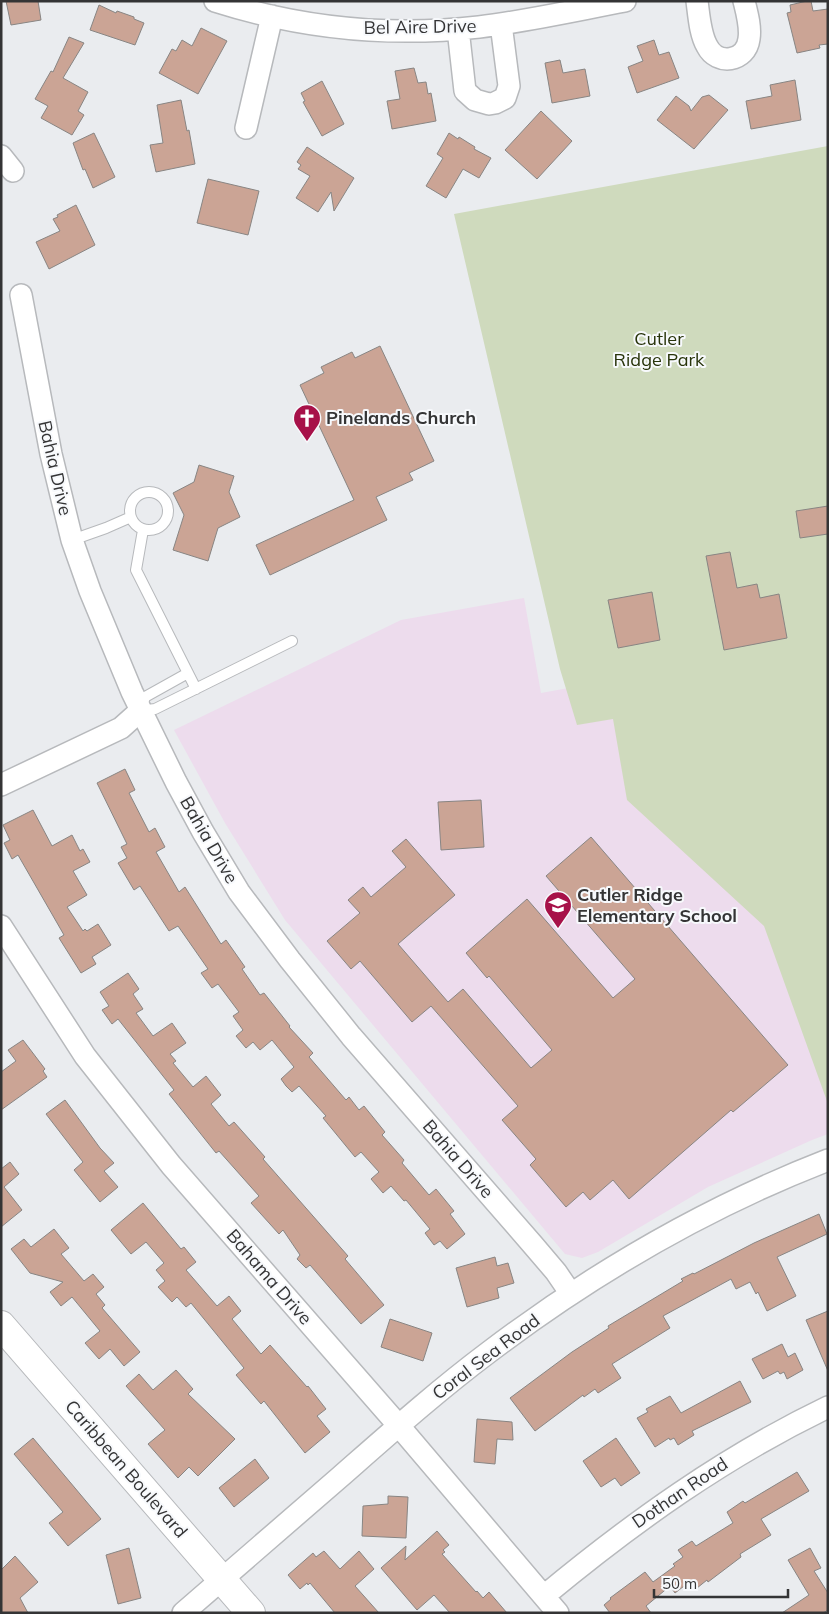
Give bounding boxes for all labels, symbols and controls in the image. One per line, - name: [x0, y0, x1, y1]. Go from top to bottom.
- street label: Bel Aire Drive: [363, 14, 477, 39]
- park label: Cutler Ridge Park: [614, 327, 705, 371]
- church icon: Pinelands Church: [292, 403, 322, 442]
- place label: Pinelands Church: [326, 406, 476, 429]
- street label: Bahia Drive: [33, 418, 78, 518]
- street label: Bahia Drive: [175, 792, 244, 887]
- place label: Cutler Ridge Elementary School: [577, 883, 737, 927]
- school or university icon: Cutler Ridge Elementary School: [543, 890, 573, 929]
- street label: Bahia Drive: [418, 1115, 499, 1203]
- street label: Bahama Drive: [222, 1224, 317, 1329]
- street label: Coral Sea Road: [427, 1309, 544, 1405]
- street label: Caribbean Boulevard: [60, 1395, 193, 1542]
- street label: Dothan Road: [627, 1452, 732, 1533]
- scale bar: [654, 1566, 788, 1598]
- text: 50 m: [662, 1574, 697, 1593]

